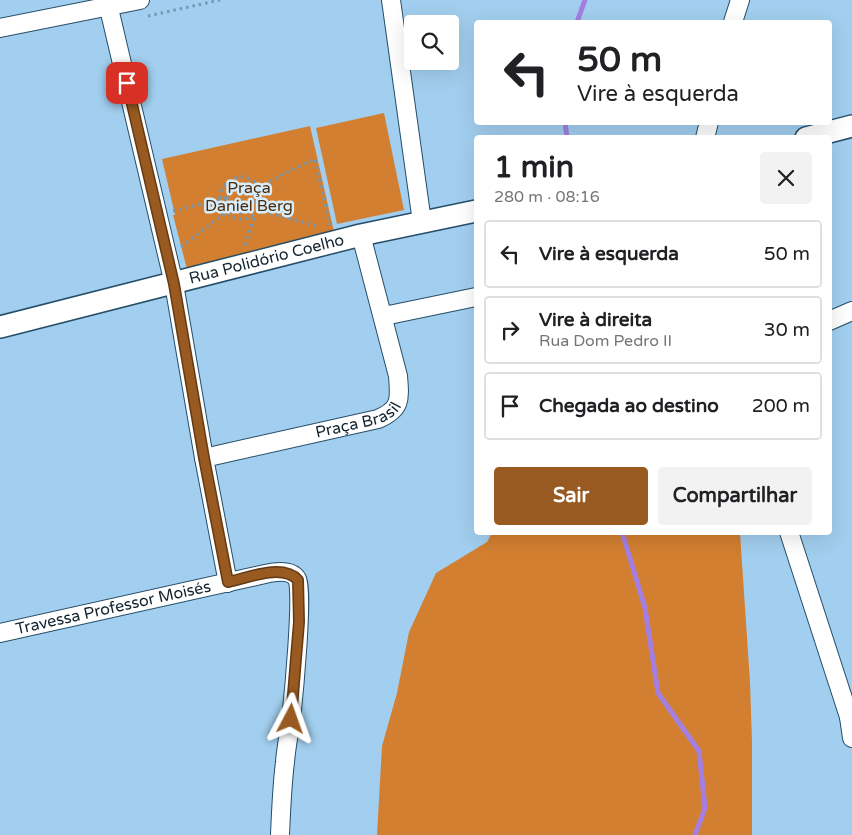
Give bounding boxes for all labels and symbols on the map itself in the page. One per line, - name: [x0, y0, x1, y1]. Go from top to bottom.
- pin: [106, 62, 148, 104]
- park label: Praça Daniel Berg: [205, 178, 293, 216]
- street label: Rua Polidório Coelho: [187, 230, 346, 288]
- street label: Praça Brasil: [313, 399, 406, 443]
- street label: Travessa Professor Moisés: [14, 576, 213, 639]
- position arrow: [264, 692, 316, 744]

